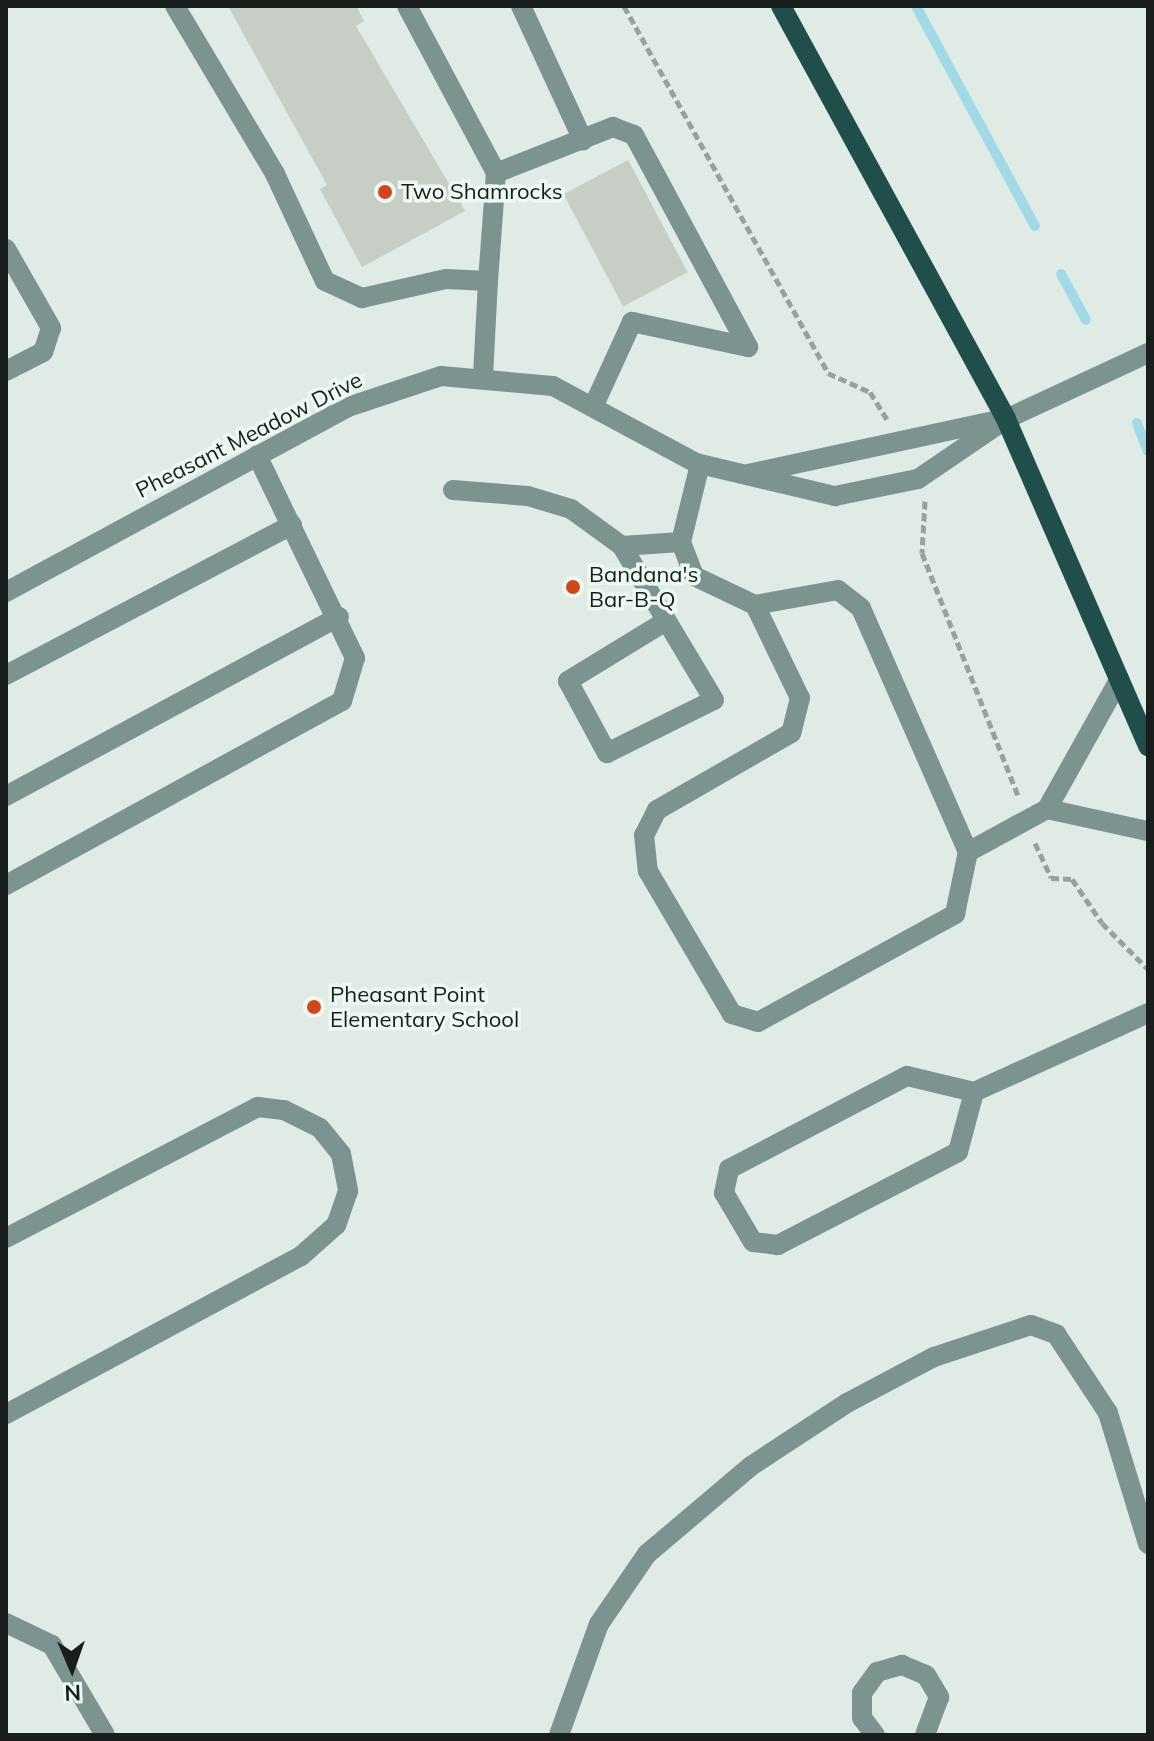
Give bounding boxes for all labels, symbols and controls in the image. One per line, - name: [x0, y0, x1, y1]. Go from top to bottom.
- place label: Two Shamrocks: [401, 179, 563, 205]
- marker: Two Shamrocks: [376, 183, 394, 201]
- street label: Pheasant Meadow Drive: [131, 366, 367, 504]
- place label: Bandana's Bar-B-Q: [589, 561, 698, 612]
- marker: Bandana's Bar-B-Q: [564, 578, 582, 596]
- place label: Pheasant Point Elementary School: [330, 981, 519, 1032]
- marker: Pheasant Point Elementary School: [305, 998, 323, 1016]
- north arrow: [32, 1629, 112, 1709]
- text: N: [64, 1679, 82, 1707]

